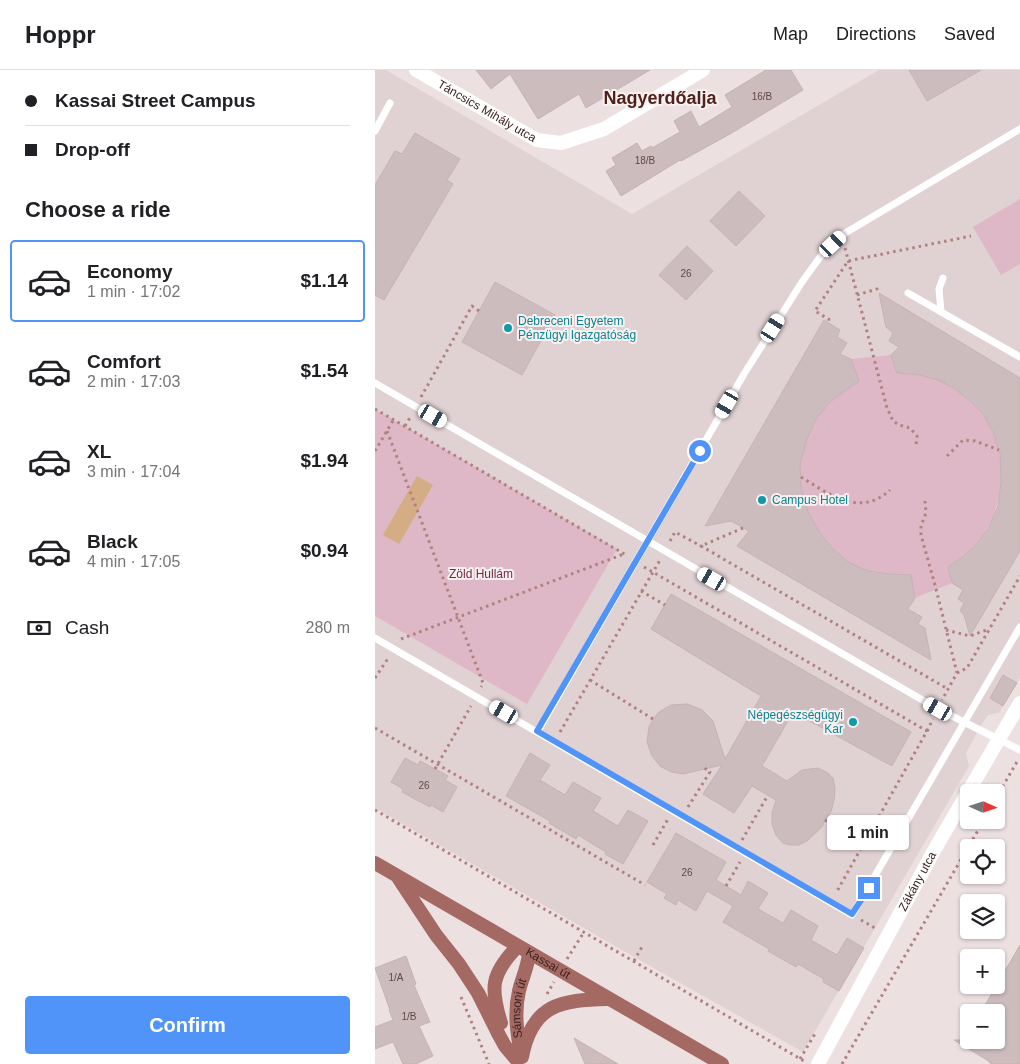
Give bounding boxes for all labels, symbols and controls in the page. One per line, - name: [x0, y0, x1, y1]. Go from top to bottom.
- text: Hoppr: [25, 21, 96, 48]
- text: Map: [773, 24, 808, 44]
- text: Directions: [836, 24, 916, 44]
- text: Saved: [944, 24, 995, 44]
- street label: Táncsics Mihály utca: [435, 77, 539, 145]
- district label: Nagyerdőalja: [603, 88, 718, 108]
- text: Kassai Street Campus: [55, 90, 256, 111]
- house number: 16/B: [752, 91, 773, 102]
- text: Drop-off: [55, 139, 130, 160]
- house number: 18/B: [635, 155, 656, 166]
- text: Choose a ride: [25, 197, 170, 222]
- car: [816, 228, 849, 260]
- icon: car: [27, 259, 72, 304]
- text: Economy: [87, 261, 173, 282]
- house number: 26: [680, 268, 692, 279]
- text: $1.14: [300, 270, 348, 291]
- text: 1 min · 17:02: [87, 283, 180, 300]
- car: [758, 311, 787, 345]
- place label: Debreceni Egyetem Pénzügyi Igazgatóság: [518, 314, 636, 342]
- marker: Debreceni Egyetem Pénzügyi Igazgatóság: [502, 322, 514, 334]
- icon: car: [27, 349, 72, 394]
- text: Comfort: [87, 351, 161, 372]
- text: $1.54: [300, 360, 348, 381]
- text: 2 min · 17:03: [87, 373, 180, 390]
- car: [713, 387, 740, 421]
- car: [416, 402, 449, 430]
- icon: car: [27, 439, 72, 484]
- route start: [689, 440, 711, 462]
- text: XL: [87, 441, 111, 462]
- text: $1.94: [300, 450, 348, 471]
- text: 3 min · 17:04: [87, 463, 180, 480]
- place label: Campus Hotel: [772, 493, 848, 507]
- marker: Campus Hotel: [756, 494, 768, 506]
- icon: car: [27, 529, 72, 574]
- text: Black: [87, 531, 138, 552]
- text: $0.94: [300, 540, 348, 561]
- text: 4 min · 17:05: [87, 553, 180, 570]
- car: [695, 565, 728, 593]
- park label: Zöld Hullám: [449, 567, 513, 581]
- icon: cash: [25, 614, 53, 642]
- text: Cash: [65, 617, 109, 638]
- text: 280 m: [306, 619, 350, 636]
- car: [921, 695, 954, 723]
- car: [487, 698, 520, 726]
- place label: Népegészségügyi Kar: [748, 708, 843, 736]
- marker: Népegészségügyi Kar: [847, 716, 859, 728]
- house number: 26: [418, 780, 430, 791]
- north arrow: [960, 784, 1005, 829]
- map controls: [960, 784, 1005, 1049]
- callout: 1 min: [828, 816, 910, 850]
- text: 1 min: [847, 824, 889, 841]
- button: locate: [960, 839, 1005, 884]
- street label: Zákány utca: [896, 849, 939, 913]
- house number: 26: [681, 867, 693, 878]
- route end: [858, 877, 880, 899]
- button: layers: [960, 894, 1005, 939]
- street label: Kassai út: [523, 945, 574, 982]
- button: +: [960, 949, 1005, 994]
- house number: 1/A: [388, 972, 404, 983]
- street label: Sámsoni út: [509, 976, 529, 1039]
- button: Confirm: [25, 996, 350, 1054]
- button: −: [960, 1004, 1005, 1049]
- house number: 1/B: [401, 1011, 417, 1022]

